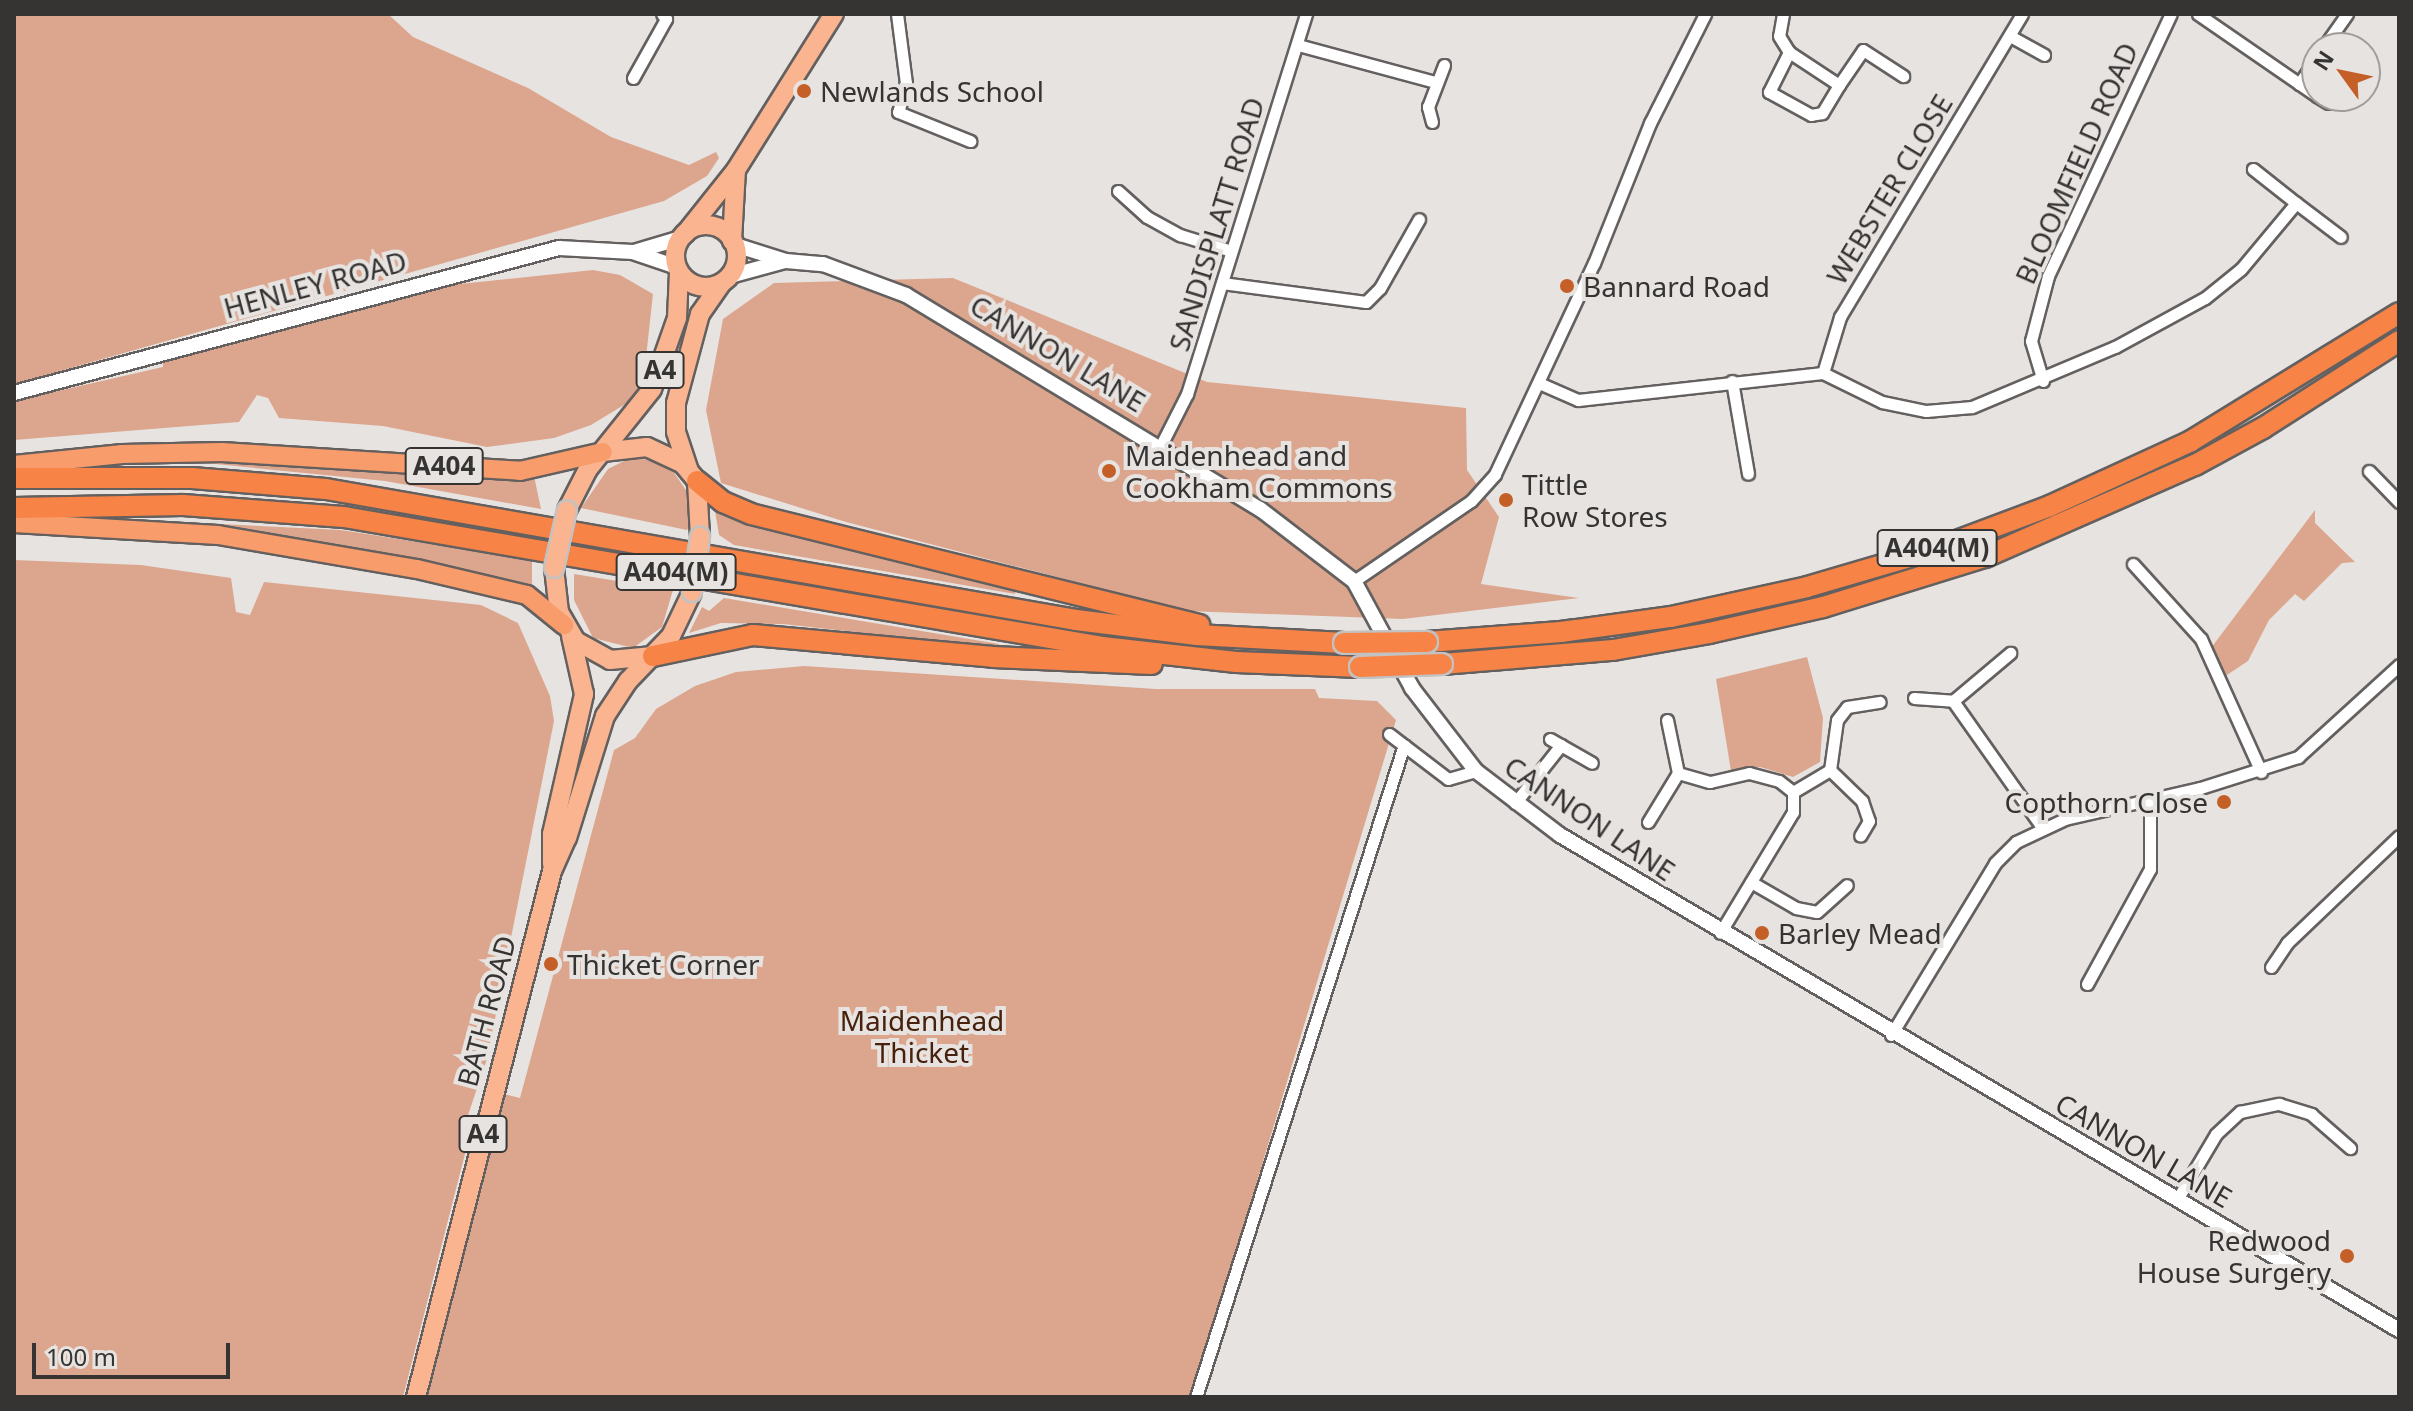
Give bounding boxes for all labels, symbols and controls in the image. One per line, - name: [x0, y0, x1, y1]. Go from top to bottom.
- north arrow: [2301, 32, 2381, 112]
- street label: BLOOMFIELD ROAD: [2008, 37, 2144, 289]
- text: N: [2305, 44, 2340, 76]
- place label: Newlands School: [820, 74, 1044, 108]
- marker: Newlands School: [795, 82, 813, 100]
- street label: WEBSTER CLOSE: [1819, 88, 1959, 290]
- street label: SANDISPLATT ROAD: [1161, 93, 1271, 355]
- street label: HENLEY ROAD: [220, 243, 410, 325]
- place label: Bannard Road: [1583, 269, 1770, 303]
- marker: Bannard Road: [1558, 277, 1576, 295]
- street label: CANNON LANE: [964, 288, 1152, 418]
- road number: A4: [634, 348, 686, 392]
- place label: Maidenhead and Cookham Commons: [1125, 438, 1393, 504]
- road number: A404: [404, 444, 484, 488]
- marker: Maidenhead and Cookham Commons: [1100, 462, 1118, 480]
- place label: Tittle Row Stores: [1522, 467, 1668, 533]
- marker: Tittle Row Stores: [1497, 491, 1515, 509]
- road number: A404(M): [1875, 526, 1999, 570]
- road number: A404(M): [614, 550, 738, 594]
- street label: CANNON LANE: [1499, 749, 1681, 887]
- place label: Copthorn Close: [2005, 785, 2208, 819]
- marker: Copthorn Close: [2215, 793, 2233, 811]
- place label: Barley Mead: [1778, 916, 1942, 950]
- marker: Barley Mead: [1753, 924, 1771, 942]
- street label: BATH ROAD: [450, 932, 522, 1090]
- place label: Thicket Corner: [567, 947, 760, 981]
- marker: Thicket Corner: [542, 955, 560, 973]
- park label: Maidenhead Thicket: [840, 1003, 1004, 1069]
- street label: CANNON LANE: [2050, 1086, 2238, 1214]
- road number: A4: [457, 1112, 509, 1156]
- place label: Redwood House Surgery: [2137, 1223, 2331, 1289]
- marker: Redwood House Surgery: [2338, 1247, 2356, 1265]
- scale bar: [36, 1327, 234, 1377]
- text: 100 m: [46, 1340, 116, 1373]

